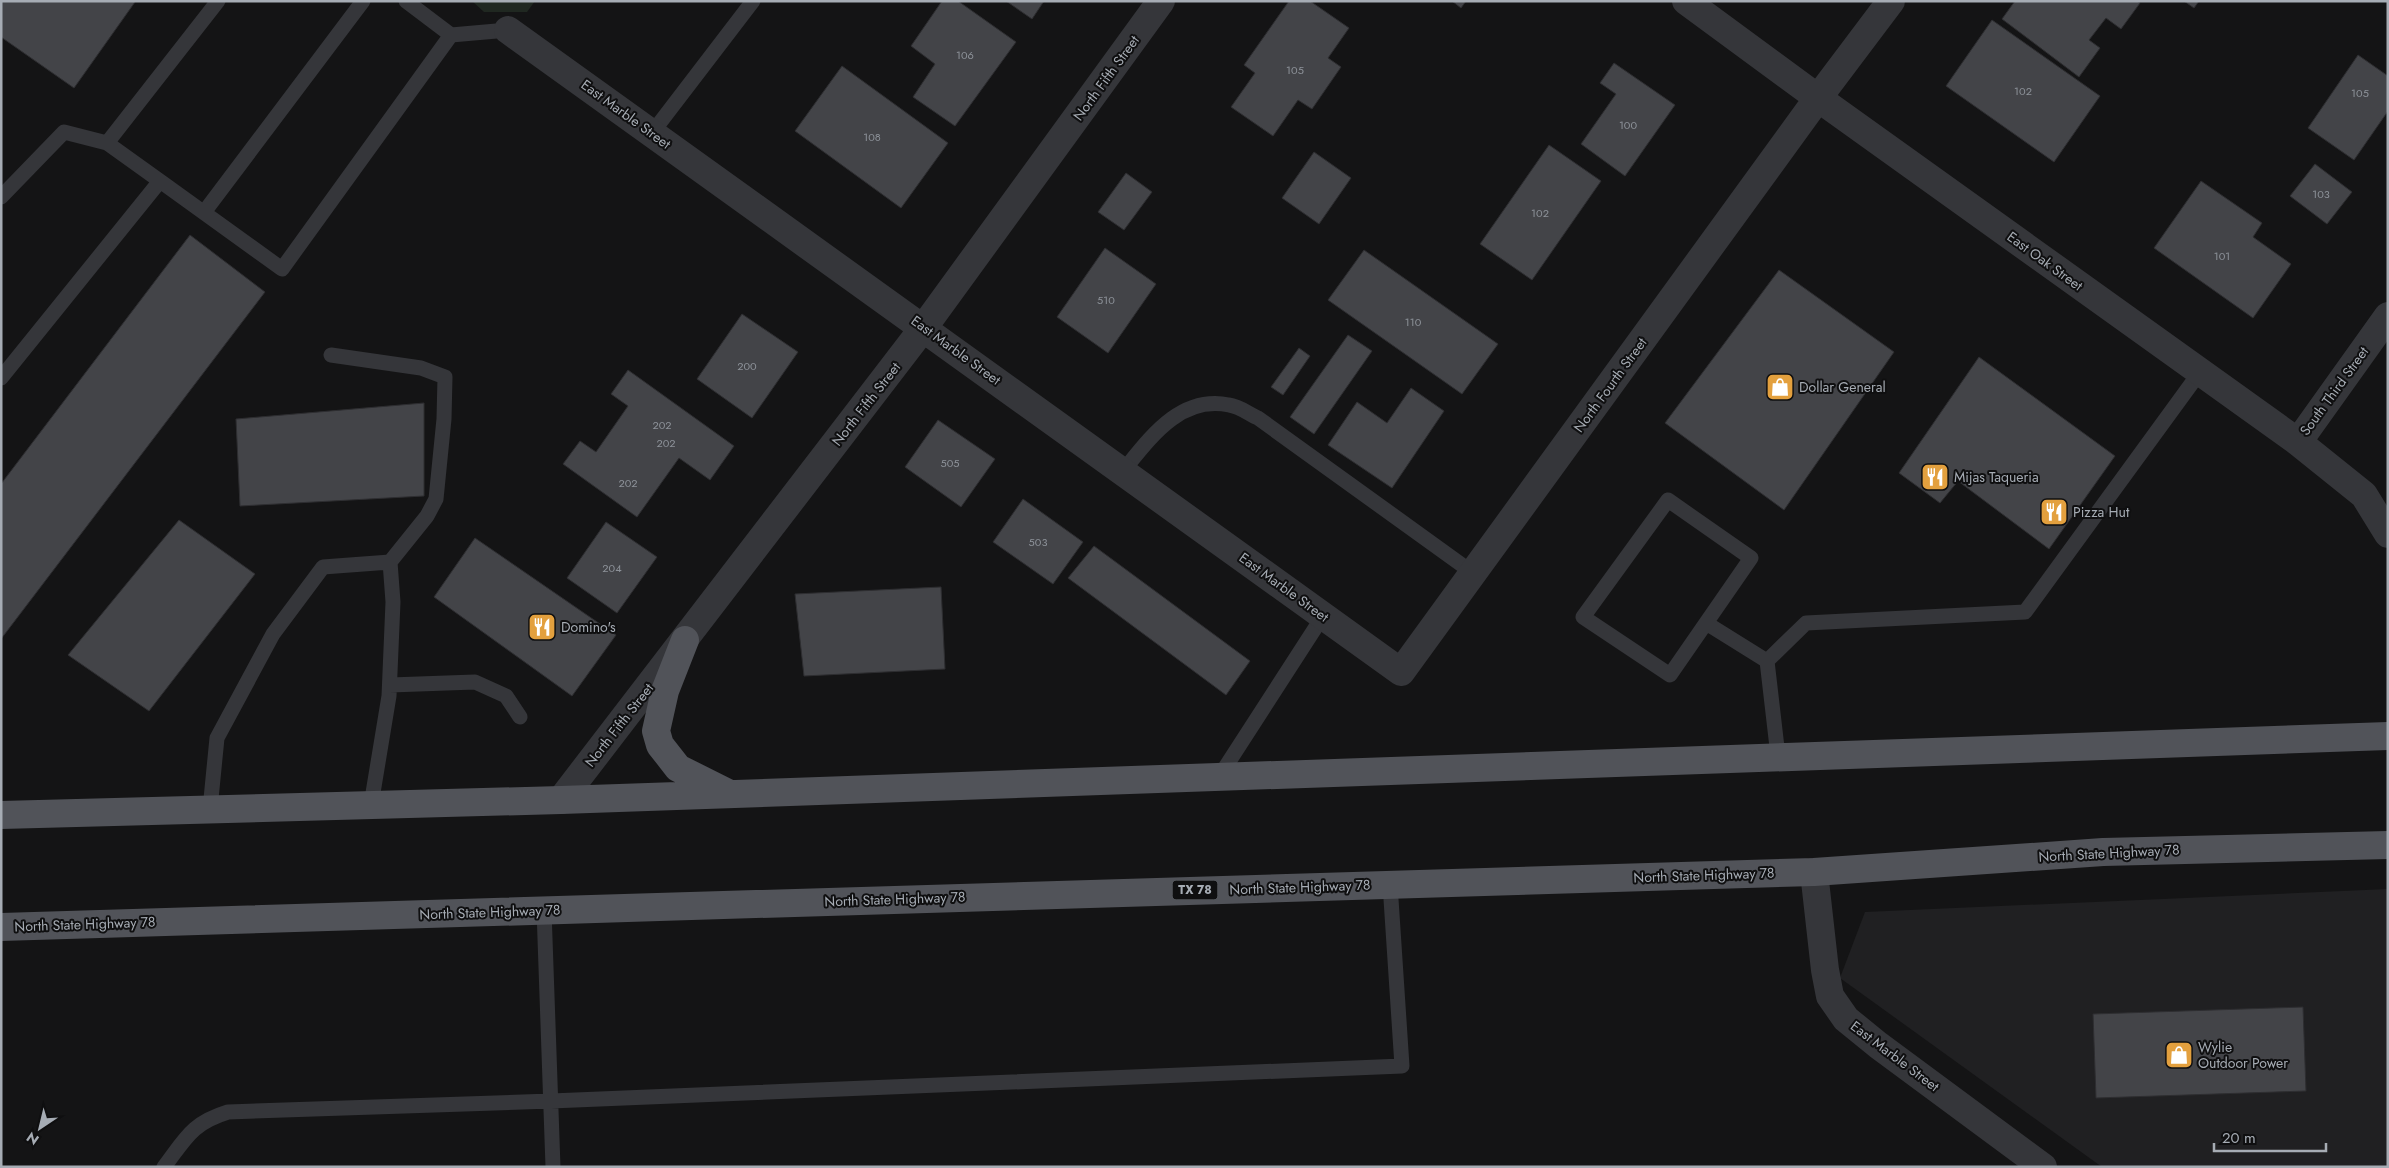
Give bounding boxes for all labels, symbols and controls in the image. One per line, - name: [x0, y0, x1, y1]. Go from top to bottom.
- street label: North Fifth Street: [1068, 31, 1144, 125]
- house number: 106: [956, 47, 974, 63]
- house number: 105: [1286, 62, 1304, 78]
- street label: East Marble Street: [577, 75, 675, 154]
- house number: 102: [2014, 83, 2032, 99]
- house number: 105: [2351, 85, 2369, 101]
- house number: 100: [1619, 117, 1637, 133]
- house number: 108: [863, 129, 881, 145]
- house number: 103: [2312, 186, 2330, 202]
- house number: 102: [1531, 205, 1549, 221]
- street label: East Oak Street: [2003, 227, 2087, 296]
- house number: 101: [2214, 248, 2230, 264]
- house number: 510: [1097, 292, 1115, 308]
- street label: East Marble Street: [907, 311, 1005, 390]
- house number: 110: [1405, 314, 1422, 330]
- street label: North Fourth Street: [1569, 333, 1652, 437]
- street label: South Third Street: [2295, 342, 2373, 440]
- street label: North Fifth Street: [827, 357, 905, 450]
- house number: 200: [737, 358, 757, 374]
- shop icon: Dollar General: [1765, 372, 1795, 402]
- place label: Dollar General: [1799, 377, 1886, 397]
- house number: 202: [652, 417, 672, 433]
- house number: 202: [656, 435, 676, 451]
- house number: 505: [940, 455, 960, 471]
- restaurant icon: Mijas Taqueria: [1920, 462, 1950, 492]
- place label: Mijas Taqueria: [1954, 467, 2039, 487]
- house number: 202: [618, 475, 638, 491]
- restaurant icon: Pizza Hut: [2039, 497, 2069, 527]
- place label: Pizza Hut: [2073, 502, 2130, 522]
- house number: 503: [1029, 534, 1047, 550]
- street label: East Marble Street: [1235, 548, 1333, 627]
- house number: 204: [602, 560, 622, 576]
- restaurant icon: Domino's: [527, 612, 557, 642]
- place label: Domino's: [561, 617, 616, 637]
- street label: North Fifth Street: [580, 678, 658, 771]
- street label: North State Highway 78: [2038, 839, 2180, 867]
- street label: North State Highway 78: [1633, 863, 1775, 887]
- street label: North State Highway 78: [1229, 875, 1371, 899]
- road number: TX 78: [1172, 880, 1218, 900]
- street label: North State Highway 78: [824, 887, 966, 911]
- street label: North State Highway 78: [419, 900, 561, 924]
- street label: North State Highway 78: [14, 912, 156, 936]
- street label: East Marble Street: [1846, 1016, 1944, 1096]
- place label: Wylie Outdoor Power: [2198, 1037, 2288, 1073]
- shop icon: Wylie Outdoor Power: [2164, 1040, 2194, 1070]
- north arrow: [15, 1103, 65, 1153]
- scale bar: [2214, 1120, 2326, 1152]
- text: N: [22, 1127, 43, 1150]
- text: 20 m: [2222, 1127, 2256, 1149]

